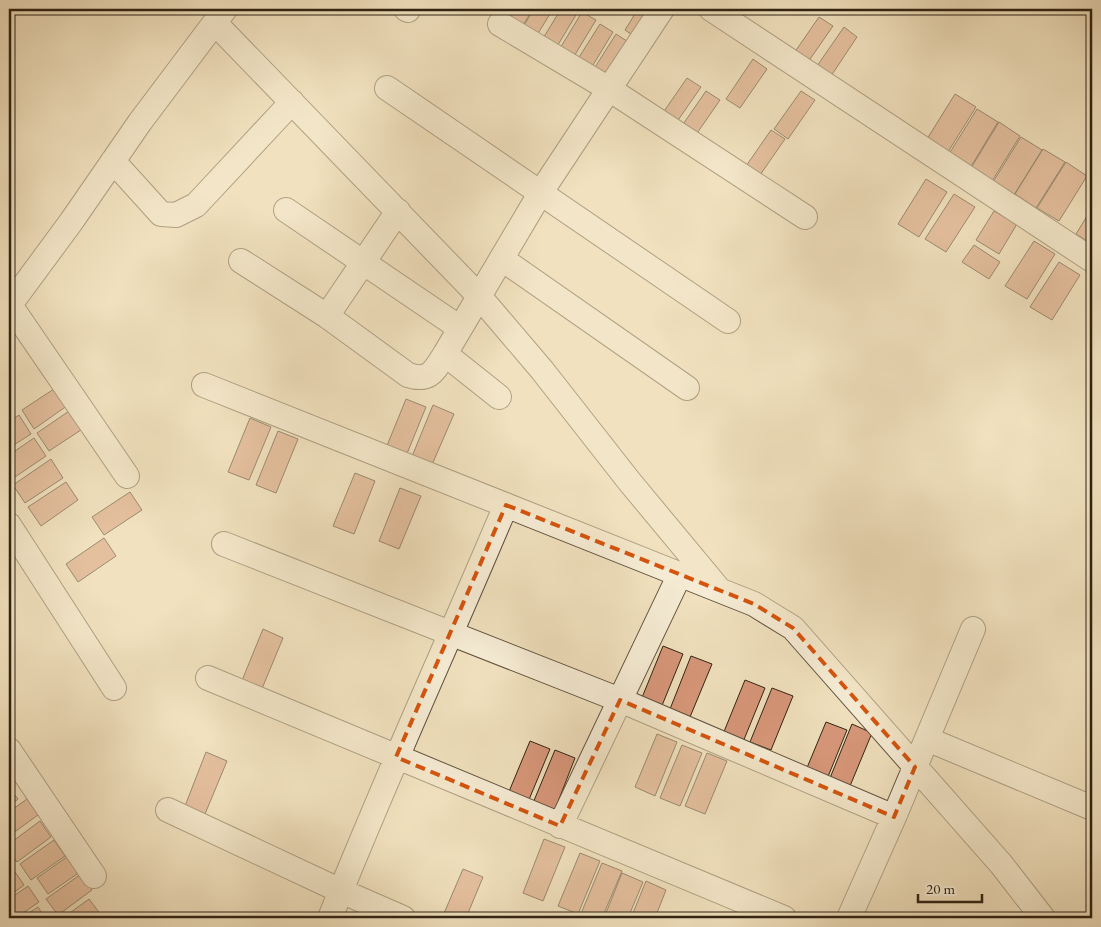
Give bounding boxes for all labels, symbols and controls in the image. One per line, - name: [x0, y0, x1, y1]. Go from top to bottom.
- scale bar: [918, 872, 982, 904]
- text: 20 m: [926, 879, 955, 898]

